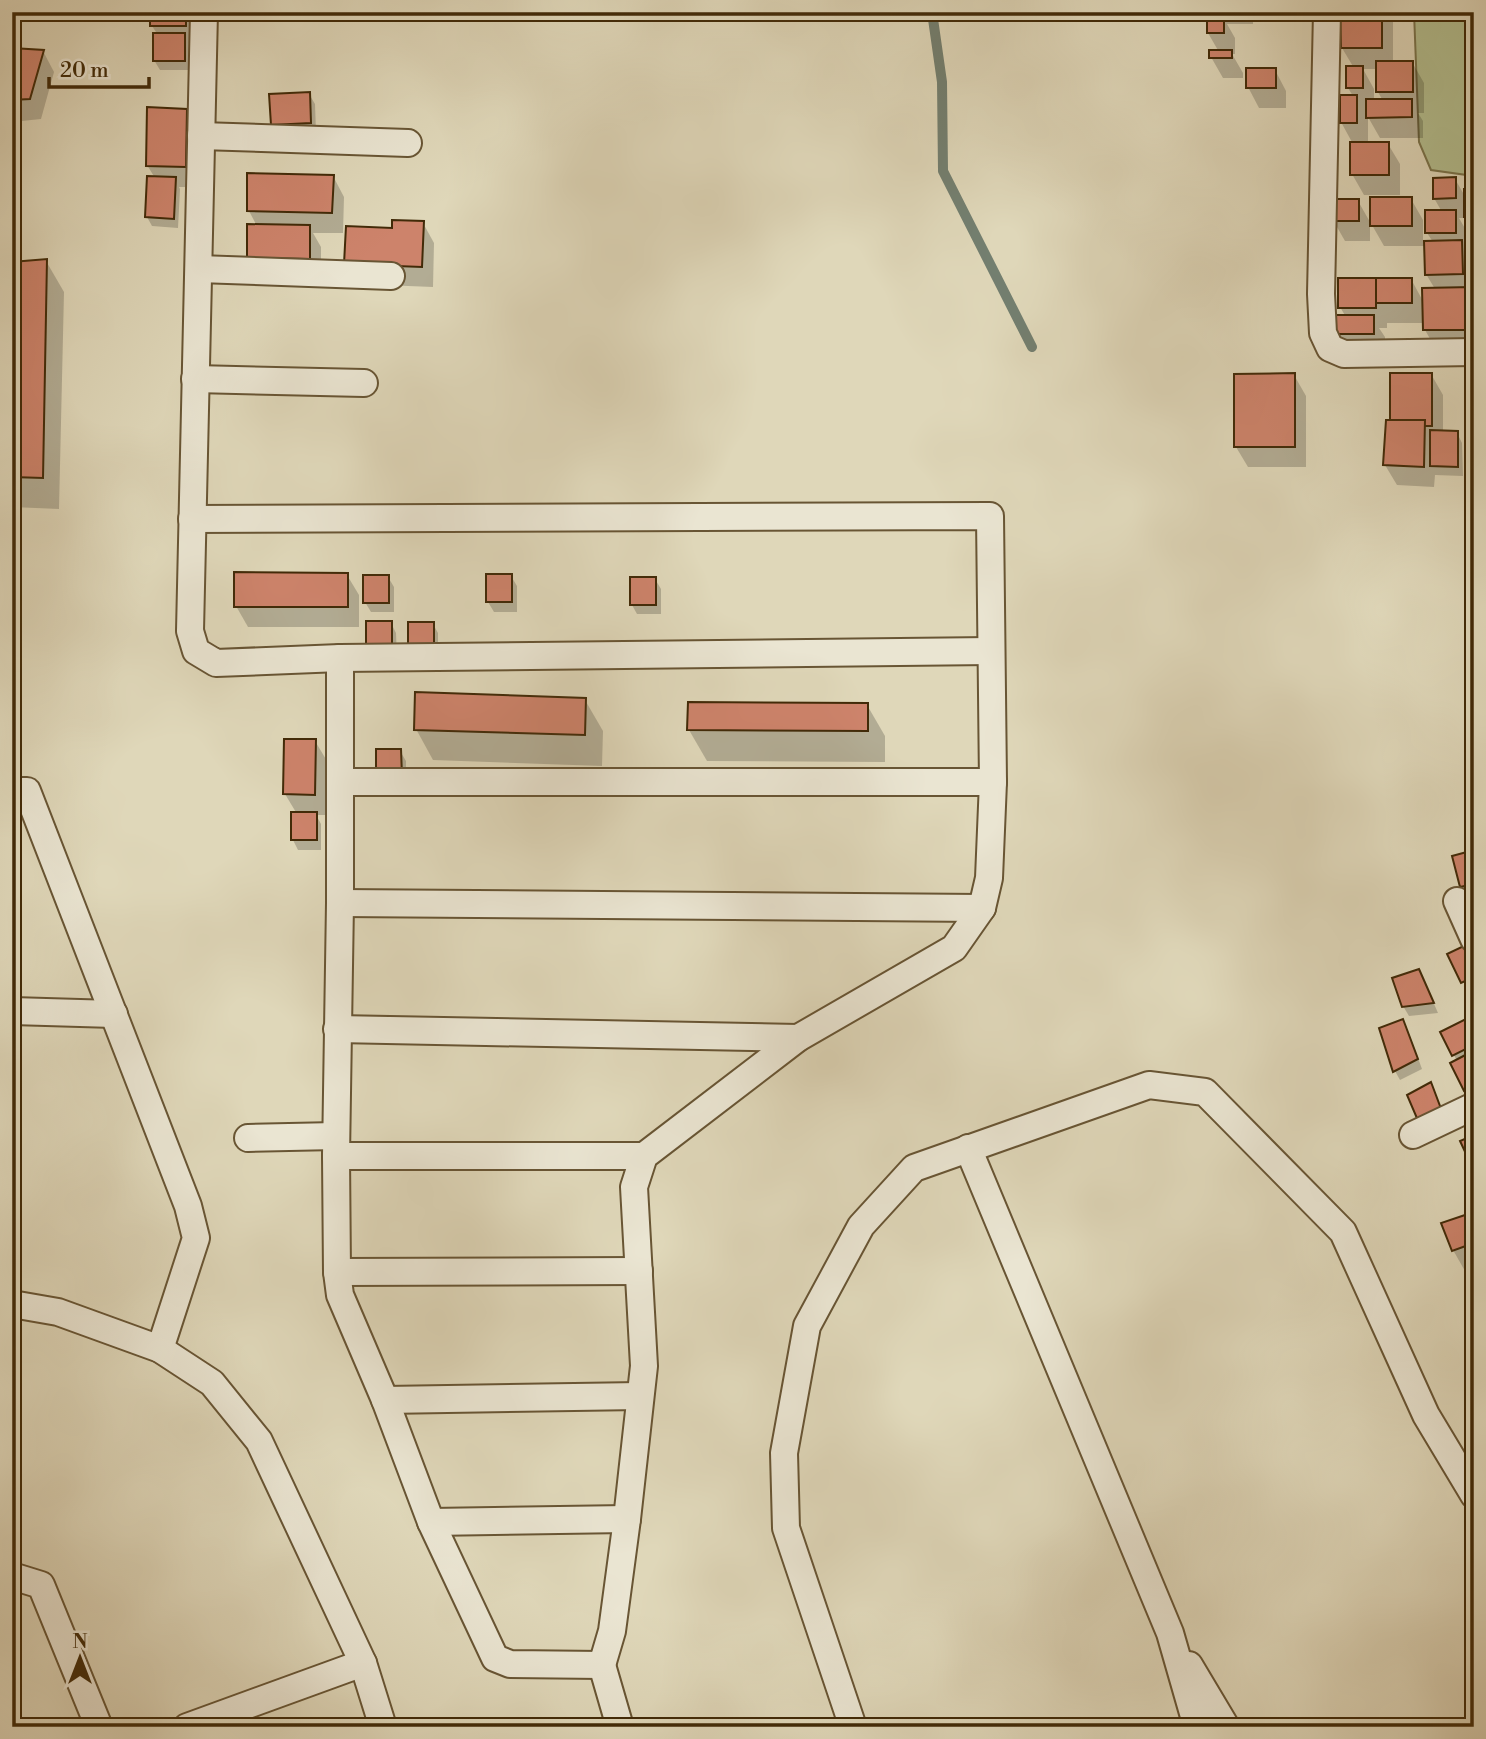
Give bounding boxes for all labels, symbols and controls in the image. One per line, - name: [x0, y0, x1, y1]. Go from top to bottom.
- scale bar: [49, 46, 149, 90]
- text: 20 m: [60, 58, 109, 84]
- north arrow: [46, 1624, 116, 1694]
- text: N: [72, 1630, 88, 1654]

